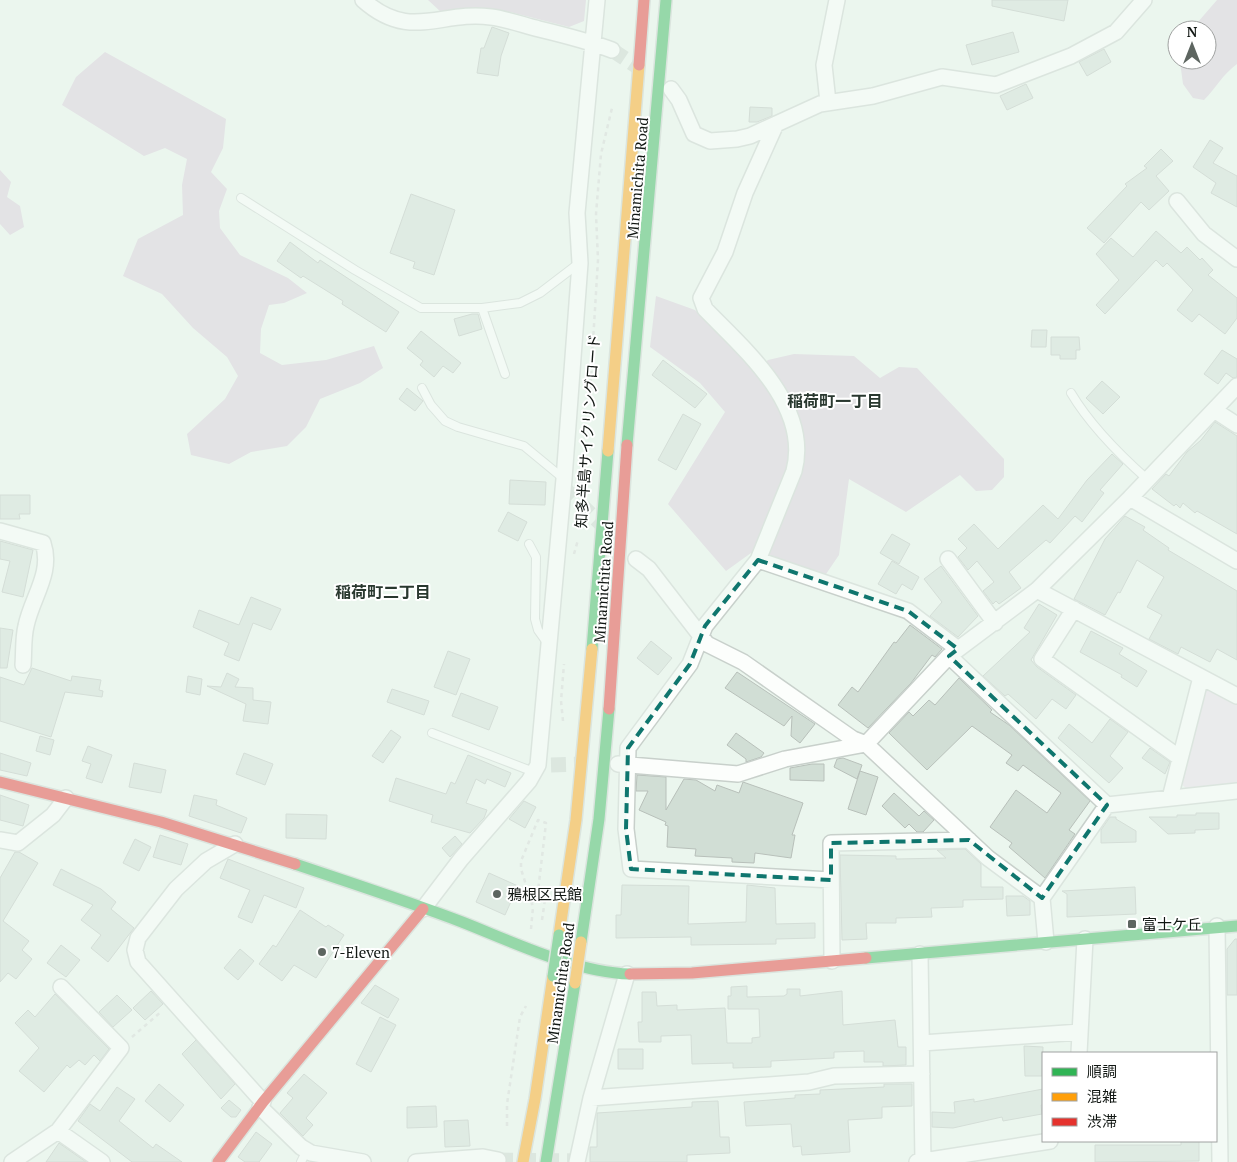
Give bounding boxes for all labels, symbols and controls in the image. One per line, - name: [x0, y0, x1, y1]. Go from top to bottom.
- north arrow: [1167, 20, 1217, 70]
- text: N: [1187, 22, 1198, 41]
- street label: Minamichita Road: [622, 116, 652, 240]
- street label: 知多半島サイクリングロード: [570, 333, 604, 529]
- district label: 稲荷町一丁目: [787, 390, 883, 412]
- street label: Minamichita Road: [589, 520, 617, 644]
- district label: 稲荷町二丁目: [335, 581, 431, 603]
- place label: 鴉根区民館: [507, 884, 582, 904]
- marker: 鴉根区民館: [491, 888, 503, 900]
- place label: 富士ケ丘: [1142, 914, 1202, 934]
- marker: 富士ケ丘: [1126, 918, 1138, 930]
- street label: Minamichita Road: [542, 921, 578, 1045]
- place label: 7-Eleven: [332, 942, 390, 962]
- marker: 7-Eleven: [316, 946, 328, 958]
- legend: [1042, 1052, 1217, 1142]
- text: 順調: [1087, 1061, 1117, 1081]
- text: 混雑: [1087, 1086, 1117, 1106]
- text: 渋滞: [1087, 1111, 1117, 1131]

